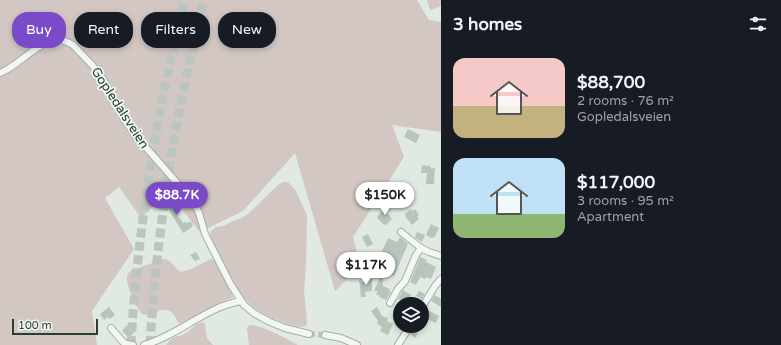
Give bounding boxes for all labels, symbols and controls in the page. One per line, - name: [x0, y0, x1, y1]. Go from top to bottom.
- chip: Buy: [12, 12, 66, 48]
- chip: Rent: [74, 12, 133, 48]
- chip: Filters: [141, 12, 210, 48]
- chip: New: [218, 12, 276, 48]
- icon: filters: [747, 13, 769, 35]
- text: 3 homes: [453, 14, 522, 35]
- street label: Gopledalsveien: [88, 64, 152, 152]
- text: $88,700: [577, 72, 645, 93]
- icon: home: [485, 74, 533, 122]
- text: 2 rooms · 76 m²: [577, 93, 674, 109]
- text: Gopledalsveien: [577, 109, 671, 125]
- text: $117,000: [577, 172, 655, 193]
- icon: home: [485, 174, 533, 222]
- pin: $88.7K: [144, 182, 210, 216]
- pin: $150K: [357, 182, 413, 216]
- text: $88.7K: [155, 187, 199, 203]
- text: $150K: [364, 187, 406, 203]
- text: 3 rooms · 95 m²: [577, 193, 674, 209]
- text: Apartment: [577, 209, 644, 225]
- pin: $117K: [338, 252, 394, 286]
- text: $117K: [345, 257, 387, 273]
- map controls: [393, 297, 429, 333]
- button: layers: [393, 297, 429, 333]
- scale bar: [12, 317, 98, 336]
- text: 100 m: [18, 319, 52, 332]

